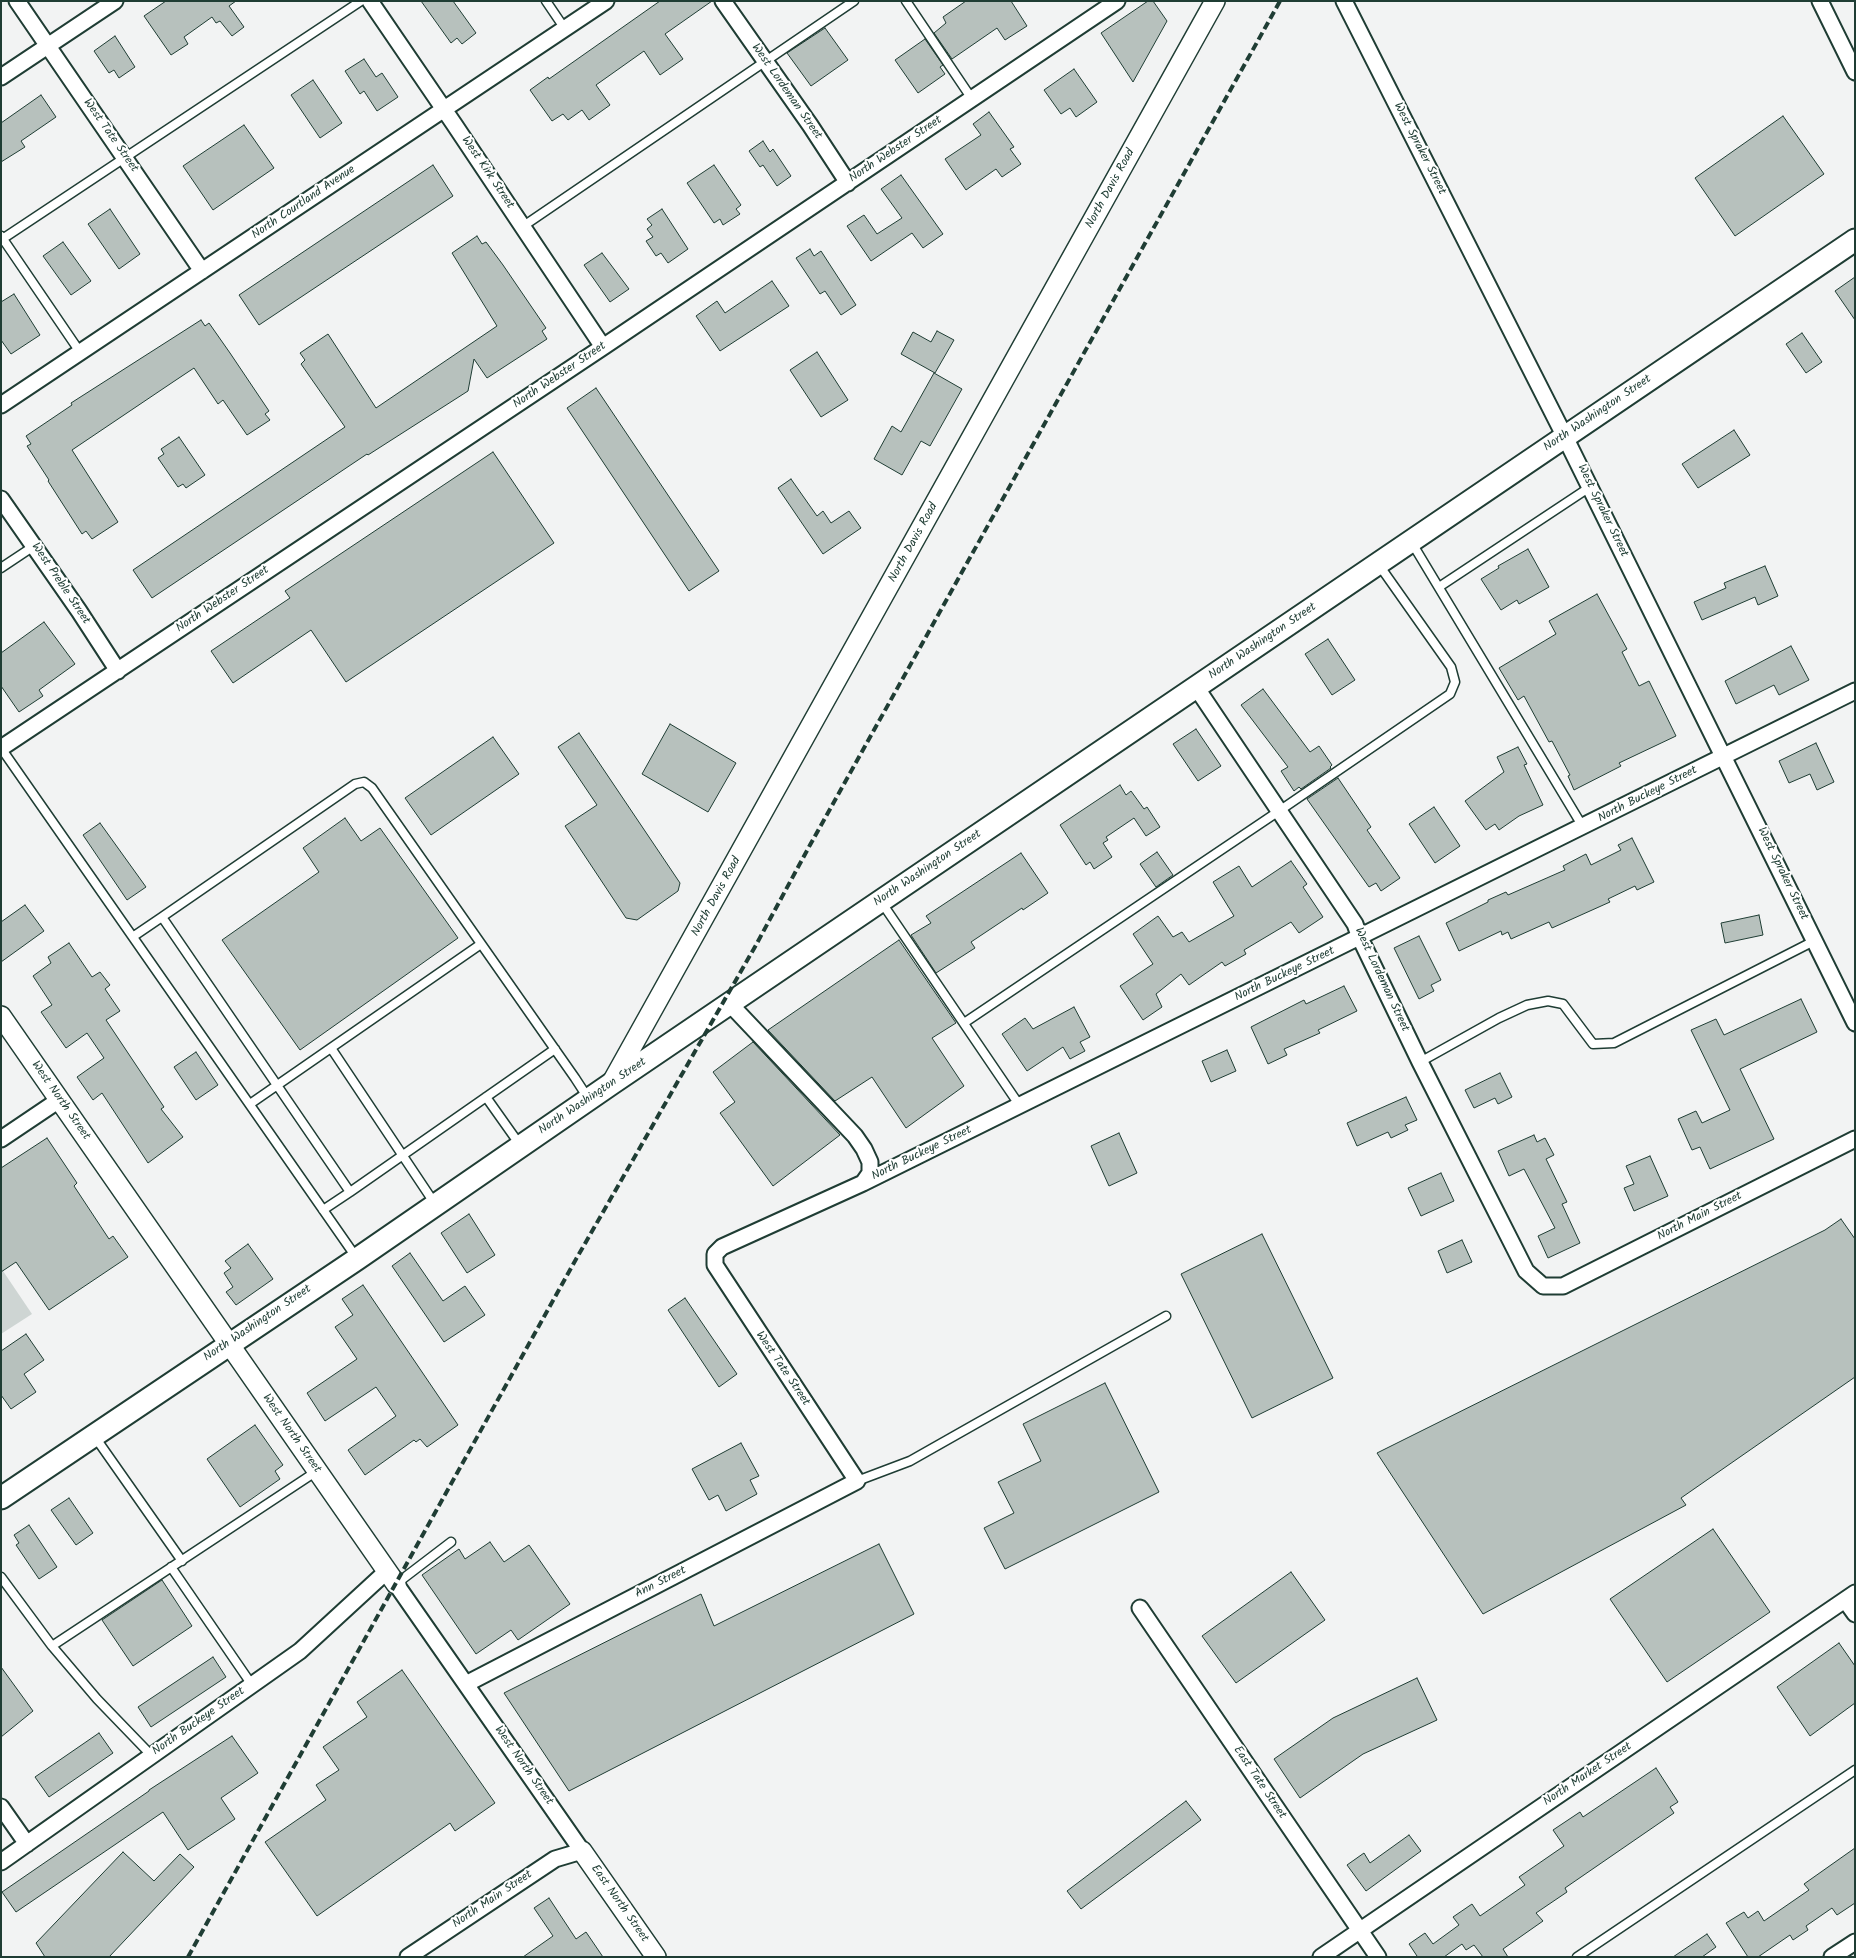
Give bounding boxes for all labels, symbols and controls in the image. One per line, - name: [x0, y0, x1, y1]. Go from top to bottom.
- street label: West Lordeman Street: [748, 41, 824, 143]
- street label: West Tate Street: [79, 96, 141, 176]
- street label: West Spraker Street: [1390, 101, 1448, 197]
- street label: North Webster Street: [847, 114, 945, 186]
- street label: West Kirk Street: [458, 134, 516, 212]
- street label: North Davis Road: [1083, 147, 1139, 231]
- street label: North Courtland Avenue: [250, 163, 358, 243]
- street label: North Webster Street: [511, 340, 609, 412]
- street label: North Washington Street: [1541, 373, 1655, 455]
- street label: West Spraker Street: [1573, 462, 1631, 560]
- street label: North Davis Road: [886, 501, 942, 585]
- street label: West Preble Street: [27, 541, 93, 627]
- street label: North Webster Street: [174, 564, 272, 636]
- street label: North Washington Street: [1206, 601, 1320, 683]
- street label: North Buckeye Street: [1596, 764, 1700, 826]
- street label: West Spraker Street: [1753, 825, 1811, 923]
- street label: North Washington Street: [871, 828, 985, 910]
- street label: North Davis Road: [689, 855, 745, 939]
- street label: West Lordeman Street: [1350, 926, 1412, 1034]
- street label: North Buckeye Street: [1233, 945, 1337, 1005]
- street label: North Washington Street: [536, 1056, 650, 1138]
- street label: West North Street: [27, 1059, 93, 1143]
- street label: North Buckeye Street: [870, 1124, 974, 1184]
- street label: North Main Street: [1655, 1189, 1745, 1245]
- street label: North Washington Street: [201, 1283, 315, 1365]
- street label: West Tate Street: [752, 1329, 812, 1409]
- street label: West North Street: [258, 1392, 324, 1476]
- street label: Ann Street: [633, 1564, 689, 1602]
- street label: North Buckeye Street: [150, 1685, 248, 1759]
- street label: West North Street: [490, 1724, 556, 1808]
- street label: North Market Street: [1541, 1740, 1635, 1810]
- street label: East Tate Street: [1229, 1744, 1289, 1822]
- street label: East North Street: [587, 1863, 651, 1945]
- street label: North Main Street: [450, 1868, 536, 1932]

